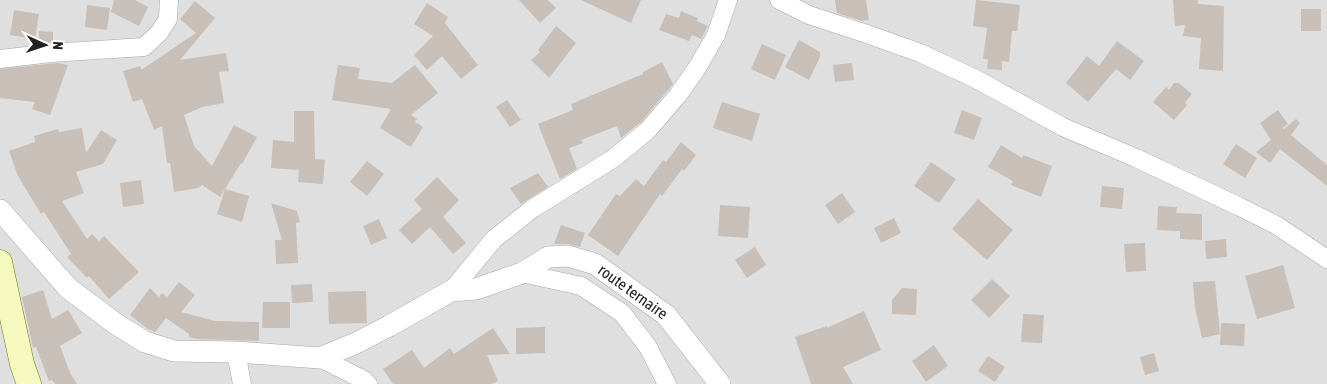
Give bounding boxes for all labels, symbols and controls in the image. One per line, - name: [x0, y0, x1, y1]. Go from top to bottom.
- north arrow: [20, 20, 70, 70]
- text: N: [50, 41, 66, 50]
- street label: route ternaire: [595, 260, 671, 322]

